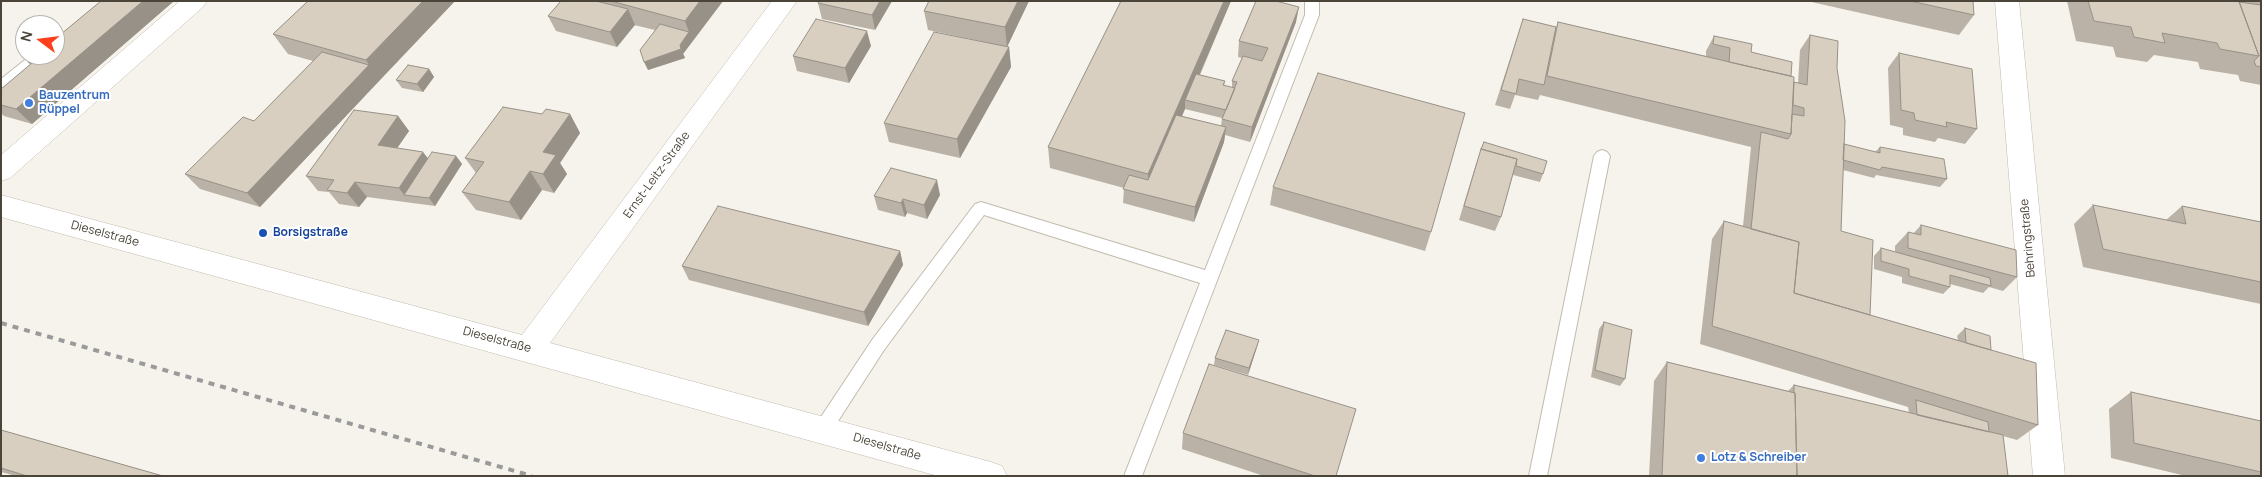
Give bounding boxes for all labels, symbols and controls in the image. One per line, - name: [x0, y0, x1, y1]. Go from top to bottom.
- north arrow: [15, 15, 65, 65]
- text: N: [16, 29, 36, 44]
- place label: Bauzentrum Rüppel: [39, 89, 110, 117]
- marker: Bauzentrum Rüppel: [23, 97, 35, 109]
- street label: Ernst-Leitz-Straße: [621, 129, 693, 221]
- street label: Behringstraße: [2017, 198, 2039, 278]
- street label: Dieselstraße: [69, 218, 141, 250]
- place label: Borsigstraße: [273, 226, 348, 240]
- marker: Borsigstraße: [257, 227, 269, 239]
- street label: Dieselstraße: [461, 324, 533, 356]
- street label: Dieselstraße: [851, 430, 923, 464]
- place label: Lotz & Schreiber: [1711, 451, 1806, 465]
- marker: Lotz & Schreiber: [1695, 452, 1707, 464]

